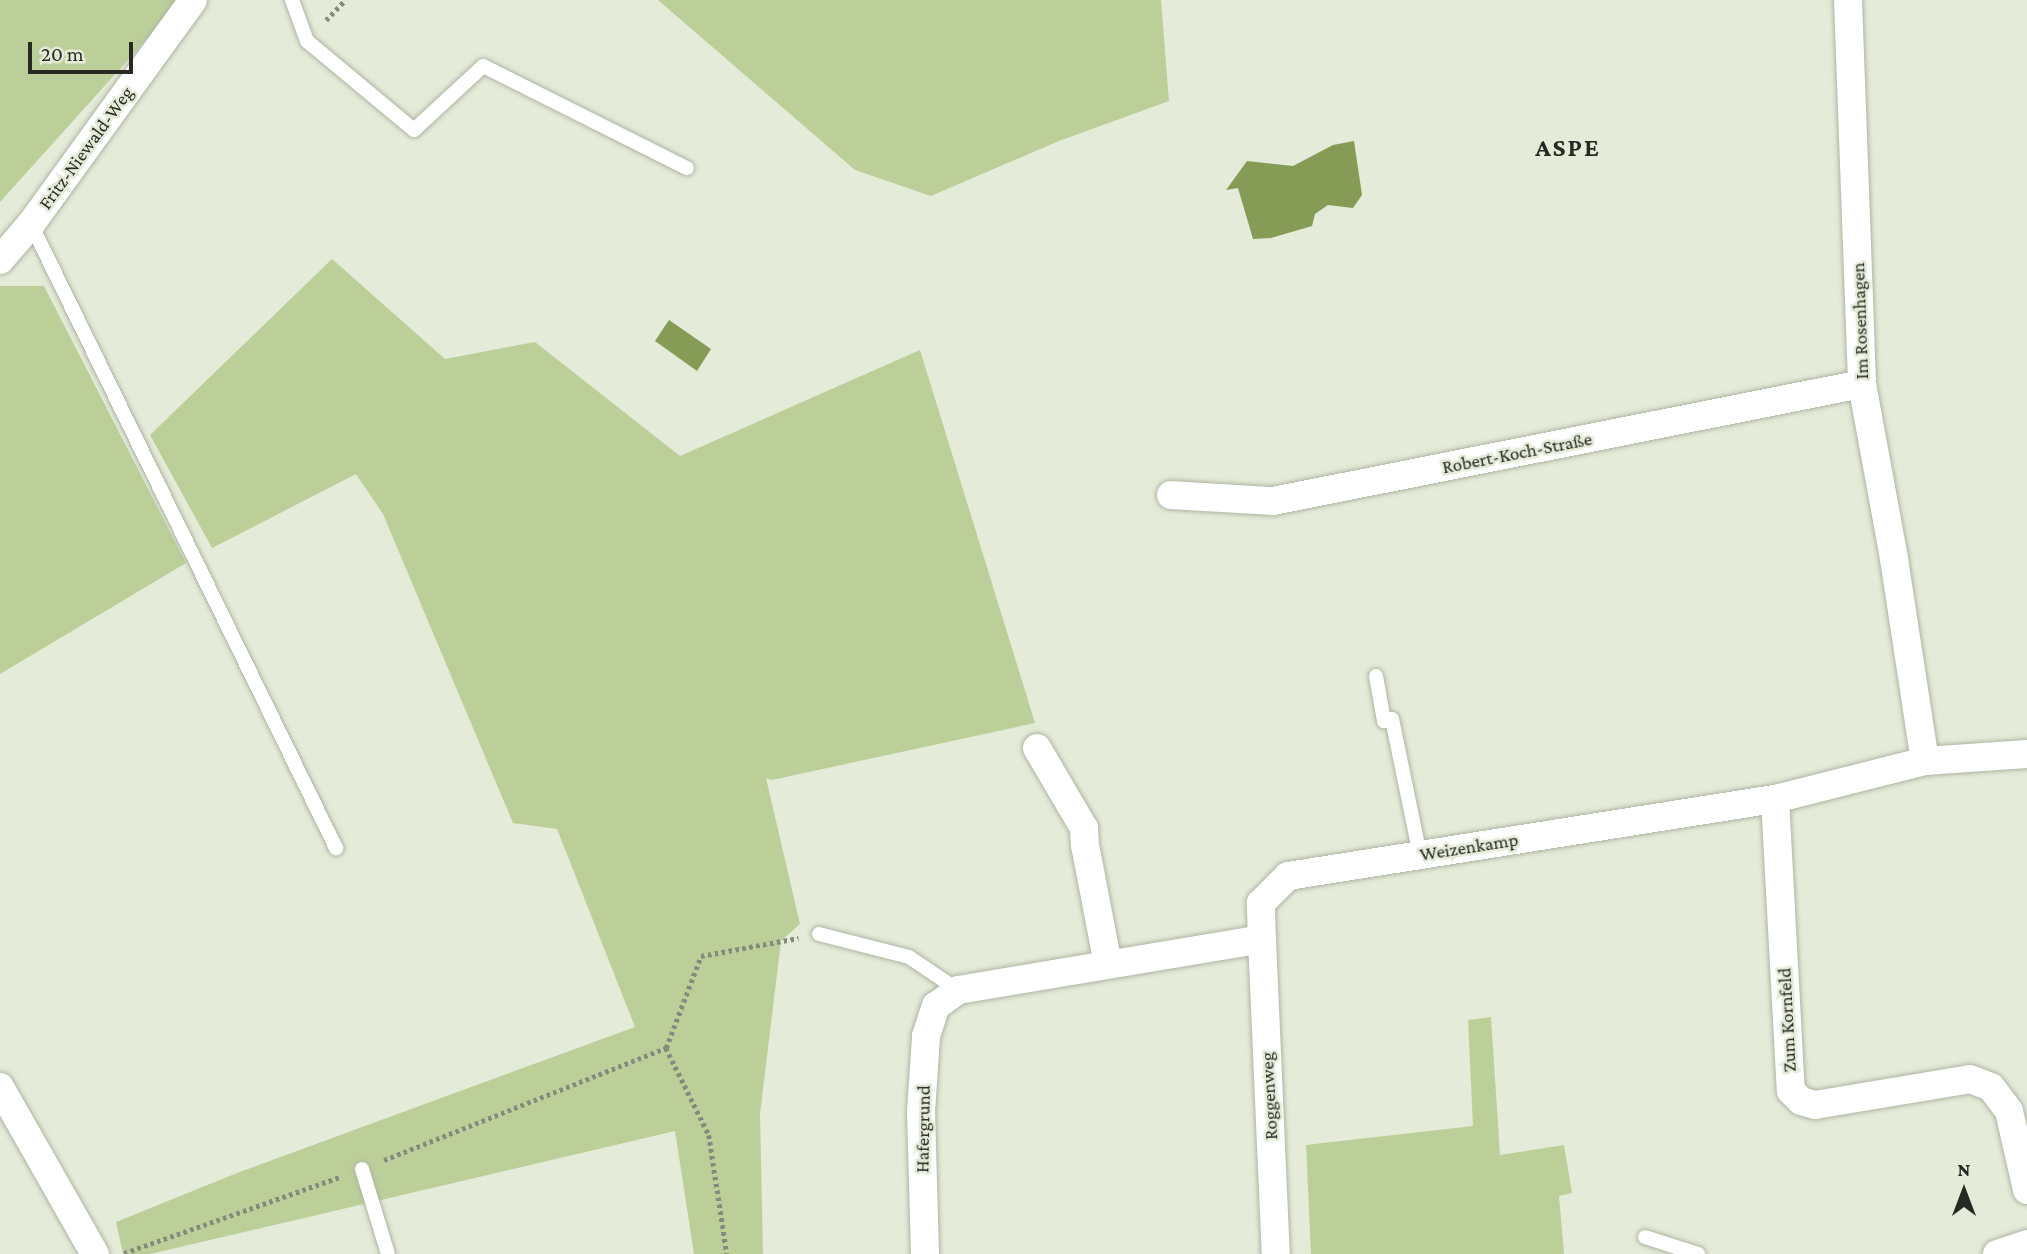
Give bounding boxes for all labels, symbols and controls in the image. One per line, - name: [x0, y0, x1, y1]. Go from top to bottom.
- scale bar: [32, 28, 136, 72]
- text: 20 m: [41, 42, 84, 66]
- street label: Fritz-Niewald-Weg: [34, 82, 138, 214]
- district label: ASPE: [1536, 132, 1600, 164]
- street label: Im Rosenhagen: [1847, 262, 1873, 380]
- street label: Robert-Koch-Straße: [1440, 427, 1594, 479]
- street label: Weizenkamp: [1418, 828, 1520, 866]
- street label: Zum Kornfeld: [1773, 967, 1801, 1073]
- street label: Roggenweg: [1255, 1052, 1283, 1140]
- street label: Hafergrund: [911, 1085, 935, 1173]
- north arrow: [1929, 1156, 1999, 1226]
- text: N: [1958, 1159, 1970, 1180]

